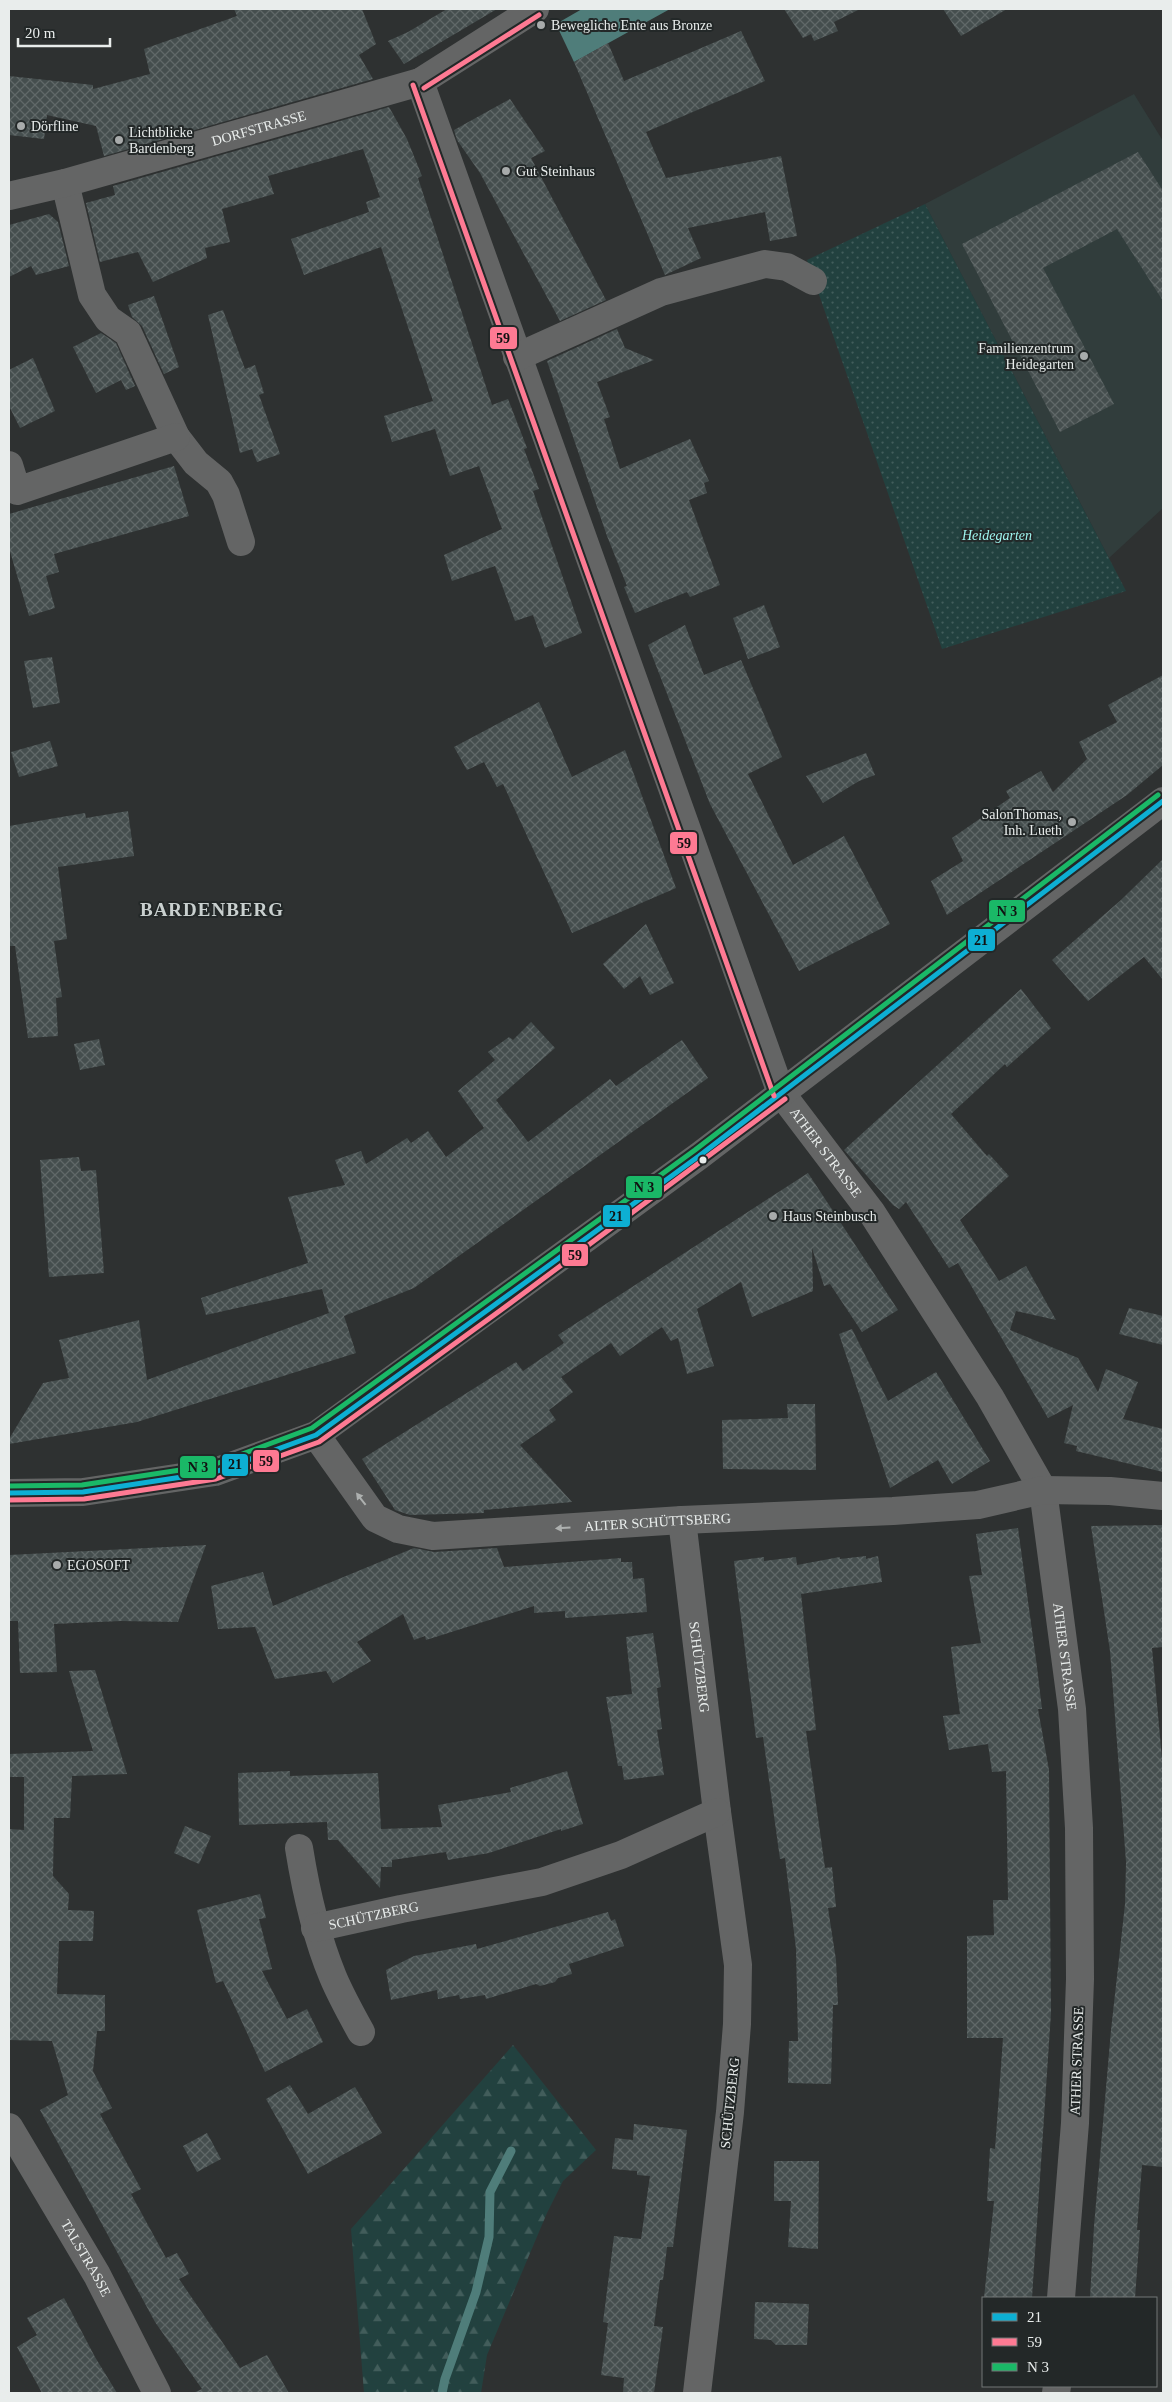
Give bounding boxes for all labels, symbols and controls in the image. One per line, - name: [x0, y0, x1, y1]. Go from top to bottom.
- scale bar: [18, 15, 110, 47]
- place label: Bewegliche Ente aus Bronze: [551, 18, 712, 33]
- marker: Bewegliche Ente aus Bronze: [535, 19, 547, 31]
- text: 20 m: [25, 25, 56, 41]
- street label: DORFSTRASSE: [210, 107, 308, 148]
- place label: Dörfline: [31, 119, 78, 134]
- marker: Dörfline: [15, 120, 27, 132]
- place label: Lichtblicke Bardenberg: [129, 125, 194, 156]
- marker: Lichtblicke Bardenberg: [113, 134, 125, 146]
- place label: Gut Steinhaus: [516, 164, 595, 179]
- marker: Gut Steinhaus: [500, 165, 512, 177]
- line badge: 59: [489, 326, 518, 350]
- text: 59: [496, 331, 510, 346]
- place label: Familienzentrum Heidegarten: [978, 341, 1074, 372]
- marker: Familienzentrum Heidegarten: [1078, 350, 1090, 362]
- park label: Heidegarten: [961, 528, 1032, 543]
- place label: SalonThomas, Inh. Lueth: [982, 807, 1062, 838]
- marker: SalonThomas, Inh. Lueth: [1066, 816, 1078, 828]
- line badge: 59: [669, 831, 698, 855]
- text: 59: [677, 836, 691, 851]
- district label: BARDENBERG: [140, 899, 284, 920]
- line badge: N 3: [988, 899, 1026, 923]
- text: N 3: [997, 904, 1017, 919]
- line badge: 21: [967, 928, 996, 952]
- text: 21: [974, 933, 988, 948]
- street label: ATHER STRASSE: [787, 1105, 865, 1200]
- unlabelled marker: [698, 1155, 708, 1165]
- line badge: N 3: [625, 1175, 663, 1199]
- text: N 3: [634, 1180, 654, 1195]
- line badge: 21: [602, 1204, 631, 1228]
- text: 21: [609, 1209, 623, 1224]
- place label: Haus Steinbusch: [783, 1209, 877, 1224]
- marker: Haus Steinbusch: [767, 1210, 779, 1222]
- line badge: 59: [561, 1243, 589, 1267]
- text: 59: [568, 1248, 582, 1263]
- line badge: 59: [252, 1449, 280, 1473]
- line badge: 21: [221, 1453, 249, 1477]
- text: 59: [259, 1454, 273, 1469]
- line badge: N 3: [179, 1455, 217, 1479]
- text: 21: [228, 1457, 242, 1472]
- text: N 3: [188, 1460, 208, 1475]
- one-way arrow: [355, 1493, 366, 1506]
- street label: ALTER SCHÜTTSBERG: [584, 1510, 731, 1534]
- one-way arrow: [555, 1524, 571, 1532]
- place label: EGOSOFT: [67, 1558, 130, 1573]
- marker: EGOSOFT: [51, 1559, 63, 1571]
- street label: ATHER STRASSE: [1051, 1602, 1080, 1712]
- street label: SCHÜTZBERG: [687, 1620, 713, 1713]
- street label: SCHÜTZBERG: [327, 1898, 420, 1932]
- street label: ATHER STRASSE: [1068, 2007, 1086, 2115]
- street label: SCHÜTZBERG: [717, 2056, 742, 2149]
- street label: TALSTRASSE: [58, 2217, 114, 2299]
- legend: [982, 2297, 1157, 2387]
- text: 21: [1027, 2309, 1042, 2325]
- text: 59: [1027, 2334, 1042, 2350]
- text: N 3: [1027, 2359, 1049, 2375]

